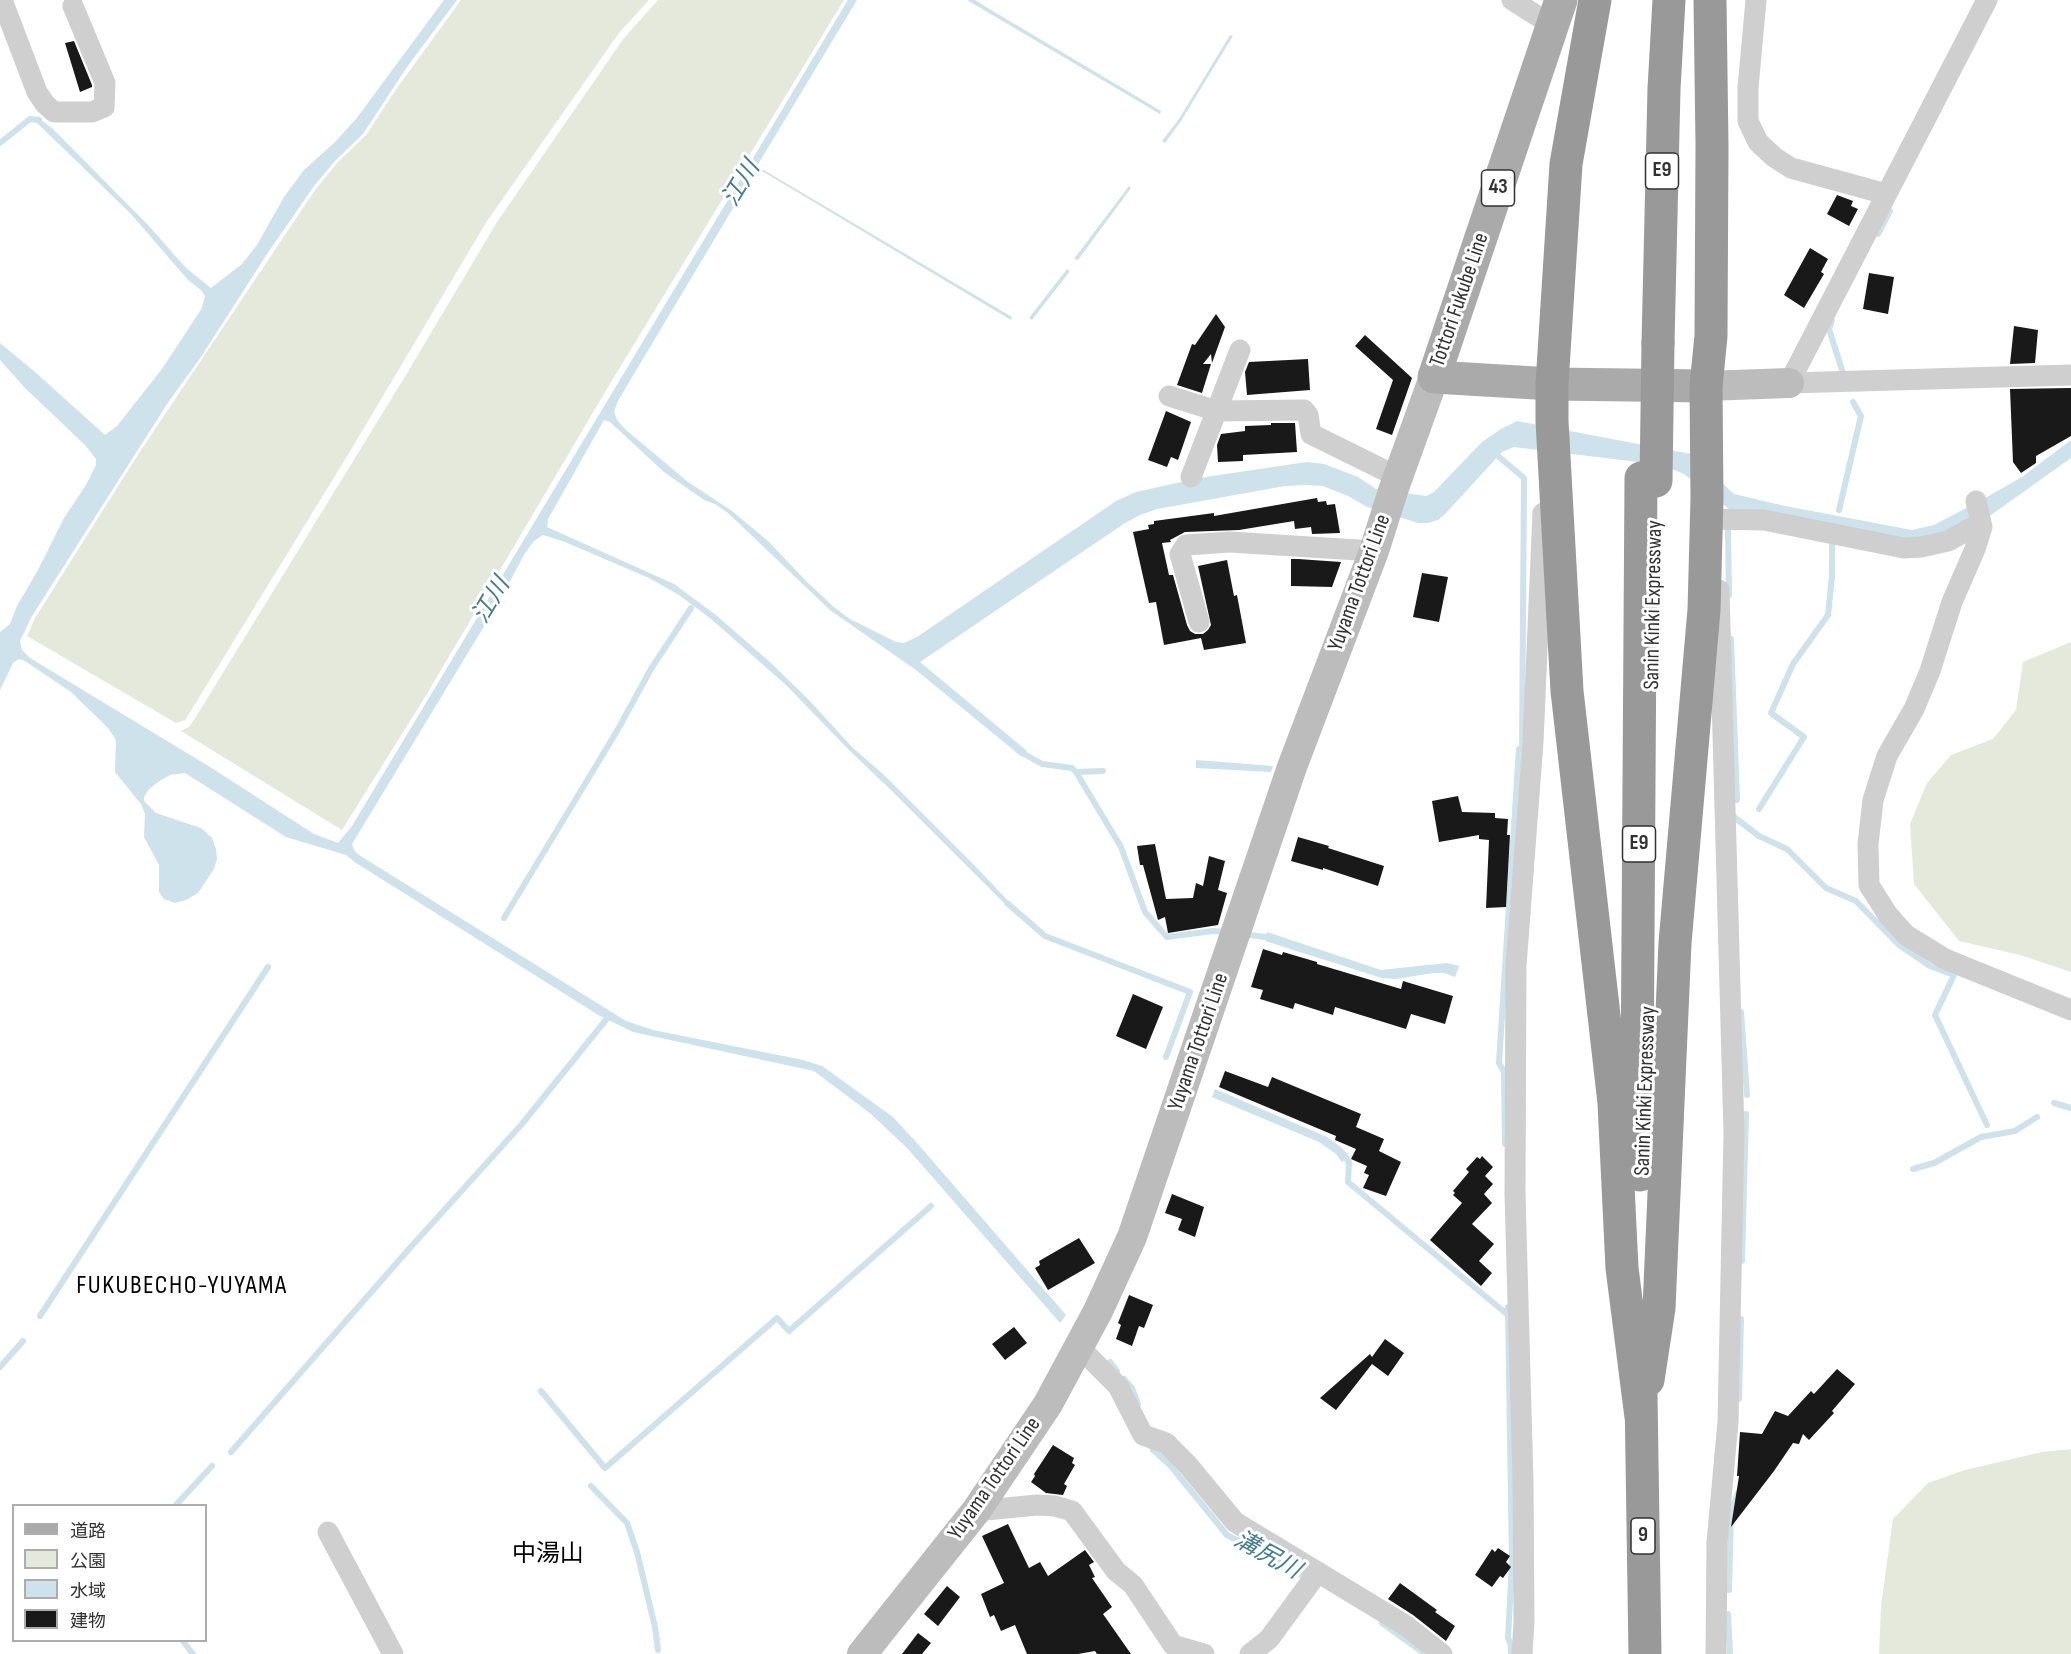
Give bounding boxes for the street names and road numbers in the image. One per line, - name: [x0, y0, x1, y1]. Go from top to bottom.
- road number: E9: [1646, 153, 1678, 189]
- road number: 43: [1482, 170, 1514, 206]
- street label: Tottori Fukube Line: [1425, 230, 1495, 370]
- street label: Yuyama Tottori Line: [1323, 511, 1397, 655]
- street label: Sanin Kinki Expressway: [1639, 520, 1669, 690]
- road number: E9: [1622, 826, 1656, 862]
- street label: Yuyama Tottori Line: [1163, 970, 1235, 1114]
- street label: Sanin Kinki Expressway: [1630, 1006, 1662, 1176]
- street label: Yuyama Tottori Line: [943, 1413, 1047, 1545]
- road number: 9: [1631, 1518, 1655, 1554]

